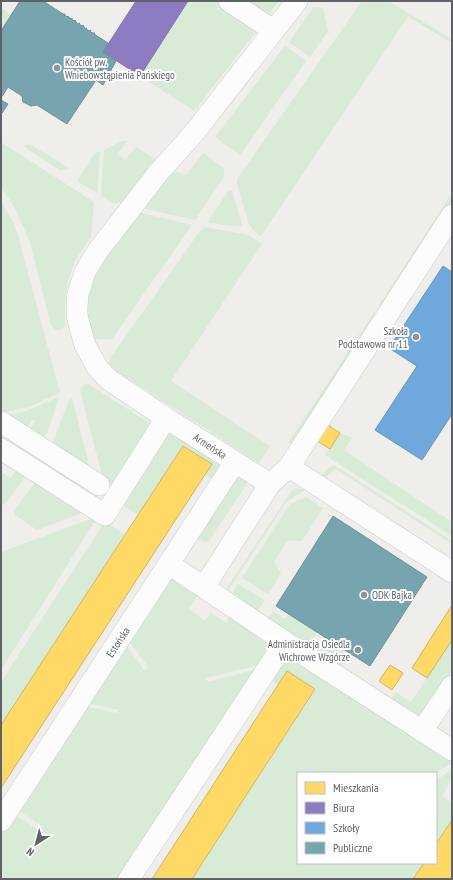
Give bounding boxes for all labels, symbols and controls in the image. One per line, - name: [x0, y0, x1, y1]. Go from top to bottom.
- place label: Kościół pw. Wniebowstąpienia Pańskiego: [65, 55, 175, 82]
- marker: Kościół pw. Wniebowstąpienia Pańskiego: [52, 63, 62, 73]
- place label: Szkoła Podstawowa nr 11: [338, 324, 408, 351]
- marker: Szkoła Podstawowa nr 11: [411, 332, 421, 342]
- street label: Armeńska: [191, 430, 229, 462]
- place label: ODK Bajka: [372, 588, 412, 602]
- marker: ODK Bajka: [359, 590, 369, 600]
- street label: Estońska: [103, 624, 133, 660]
- place label: Administracja Osiedla Wichrowe Wzgórze: [268, 637, 350, 664]
- marker: Administracja Osiedla Wichrowe Wzgórze: [353, 645, 363, 655]
- legend: [297, 772, 437, 864]
- text: Mieszkania: [333, 780, 379, 795]
- text: Biura: [333, 800, 355, 815]
- text: Szkoły: [333, 820, 360, 835]
- north arrow: [16, 824, 56, 864]
- text: Publiczne: [333, 840, 373, 855]
- text: N: [24, 845, 37, 860]

